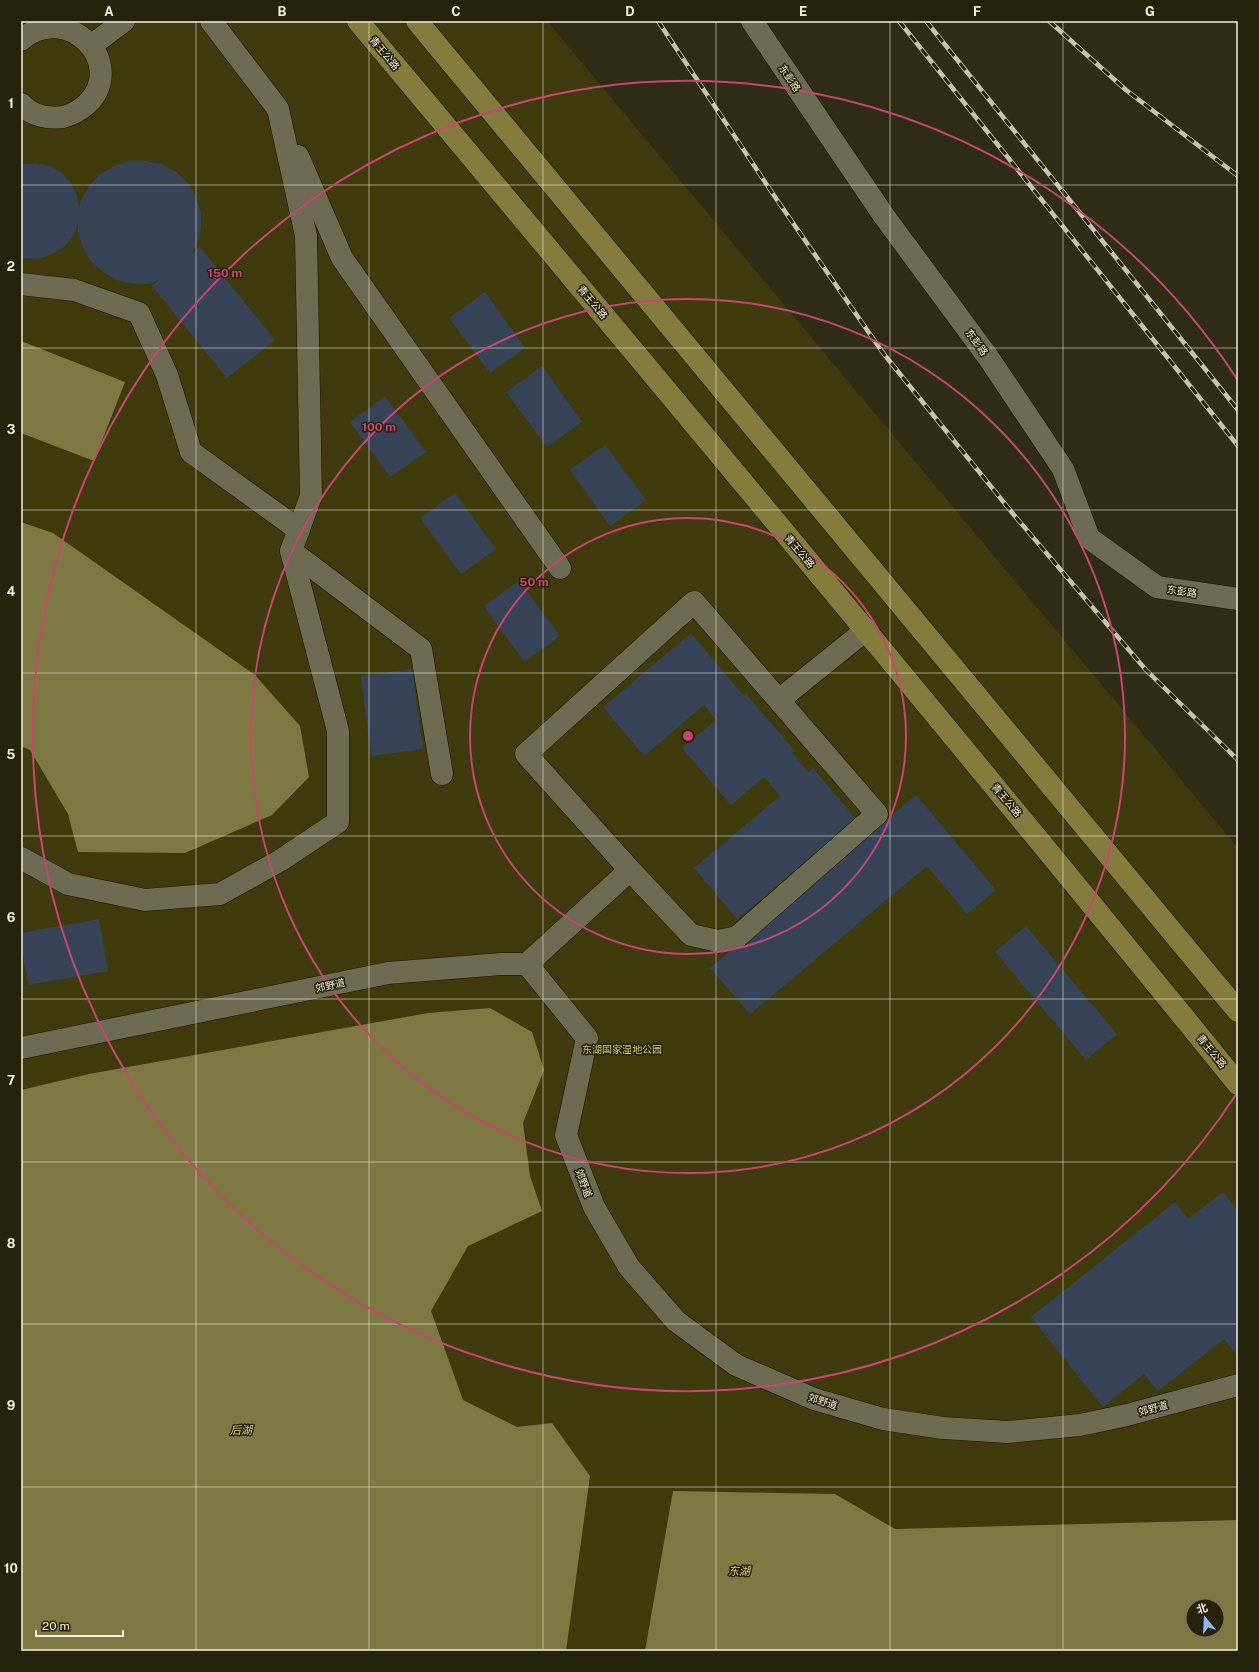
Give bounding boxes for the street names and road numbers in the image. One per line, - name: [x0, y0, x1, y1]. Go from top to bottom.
- street label: 青王公路: [368, 34, 402, 72]
- street label: 东彭路: [777, 62, 803, 94]
- street label: 青王公路: [576, 283, 610, 321]
- street label: 东彭路: [963, 326, 991, 358]
- street label: 青王公路: [783, 532, 817, 570]
- street label: 东彭路: [1166, 583, 1198, 599]
- street label: 青王公路: [990, 781, 1024, 819]
- street label: 郊野道: [314, 976, 346, 994]
- street label: 青王公路: [1195, 1032, 1229, 1070]
- street label: 郊野道: [573, 1167, 595, 1199]
- street label: 郊野道: [807, 1391, 839, 1411]
- street label: 郊野道: [1137, 1398, 1169, 1418]

